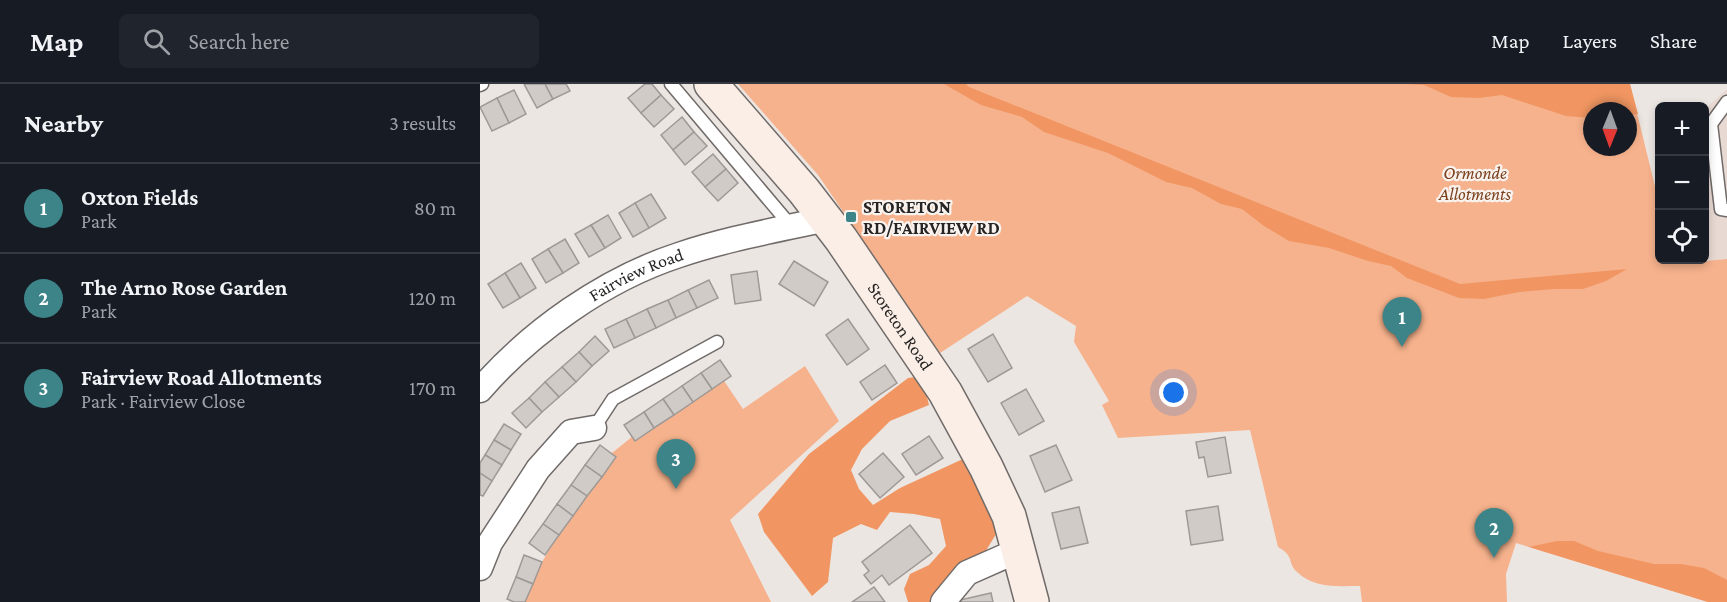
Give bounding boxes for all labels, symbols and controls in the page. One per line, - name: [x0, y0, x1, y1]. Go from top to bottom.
- search box: [119, 14, 539, 68]
- icon: search: [140, 25, 173, 58]
- text: Map: [30, 26, 83, 57]
- text: Search here: [188, 29, 289, 54]
- text: Map: [1491, 29, 1530, 53]
- text: Layers: [1563, 29, 1617, 53]
- text: Share: [1650, 29, 1697, 53]
- north arrow: [1583, 102, 1637, 156]
- map controls: [1655, 102, 1709, 264]
- button: +: [1655, 102, 1709, 156]
- text: Nearby: [24, 109, 103, 138]
- text: 3 results: [389, 112, 456, 134]
- button: −: [1655, 156, 1709, 210]
- park label: Ormonde Allotments: [1438, 163, 1511, 204]
- text: Oxton Fields: [81, 185, 198, 210]
- text: 1: [40, 197, 47, 219]
- text: 80 m: [414, 197, 456, 219]
- place label: STORETON RD/FAIRVIEW RD: [863, 197, 1000, 238]
- text: Park: [81, 210, 117, 232]
- marker: STORETON RD/FAIRVIEW RD: [844, 210, 858, 224]
- button: locate: [1655, 210, 1709, 264]
- street label: Fairview Road: [585, 244, 686, 305]
- text: The Arno Rose Garden: [81, 275, 287, 300]
- street label: Storeton Road: [864, 279, 937, 374]
- text: 2: [38, 287, 49, 309]
- text: 120 m: [409, 287, 456, 309]
- pin: 1: [1382, 298, 1422, 347]
- text: Park: [81, 300, 117, 322]
- text: Fairview Road Allotments: [81, 365, 322, 390]
- text: 3: [39, 377, 48, 399]
- text: 170 m: [409, 377, 456, 399]
- your location: [1159, 378, 1188, 407]
- text: Park · Fairview Close: [81, 390, 245, 412]
- pin: 3: [656, 440, 696, 489]
- pin: 2: [1474, 508, 1514, 558]

